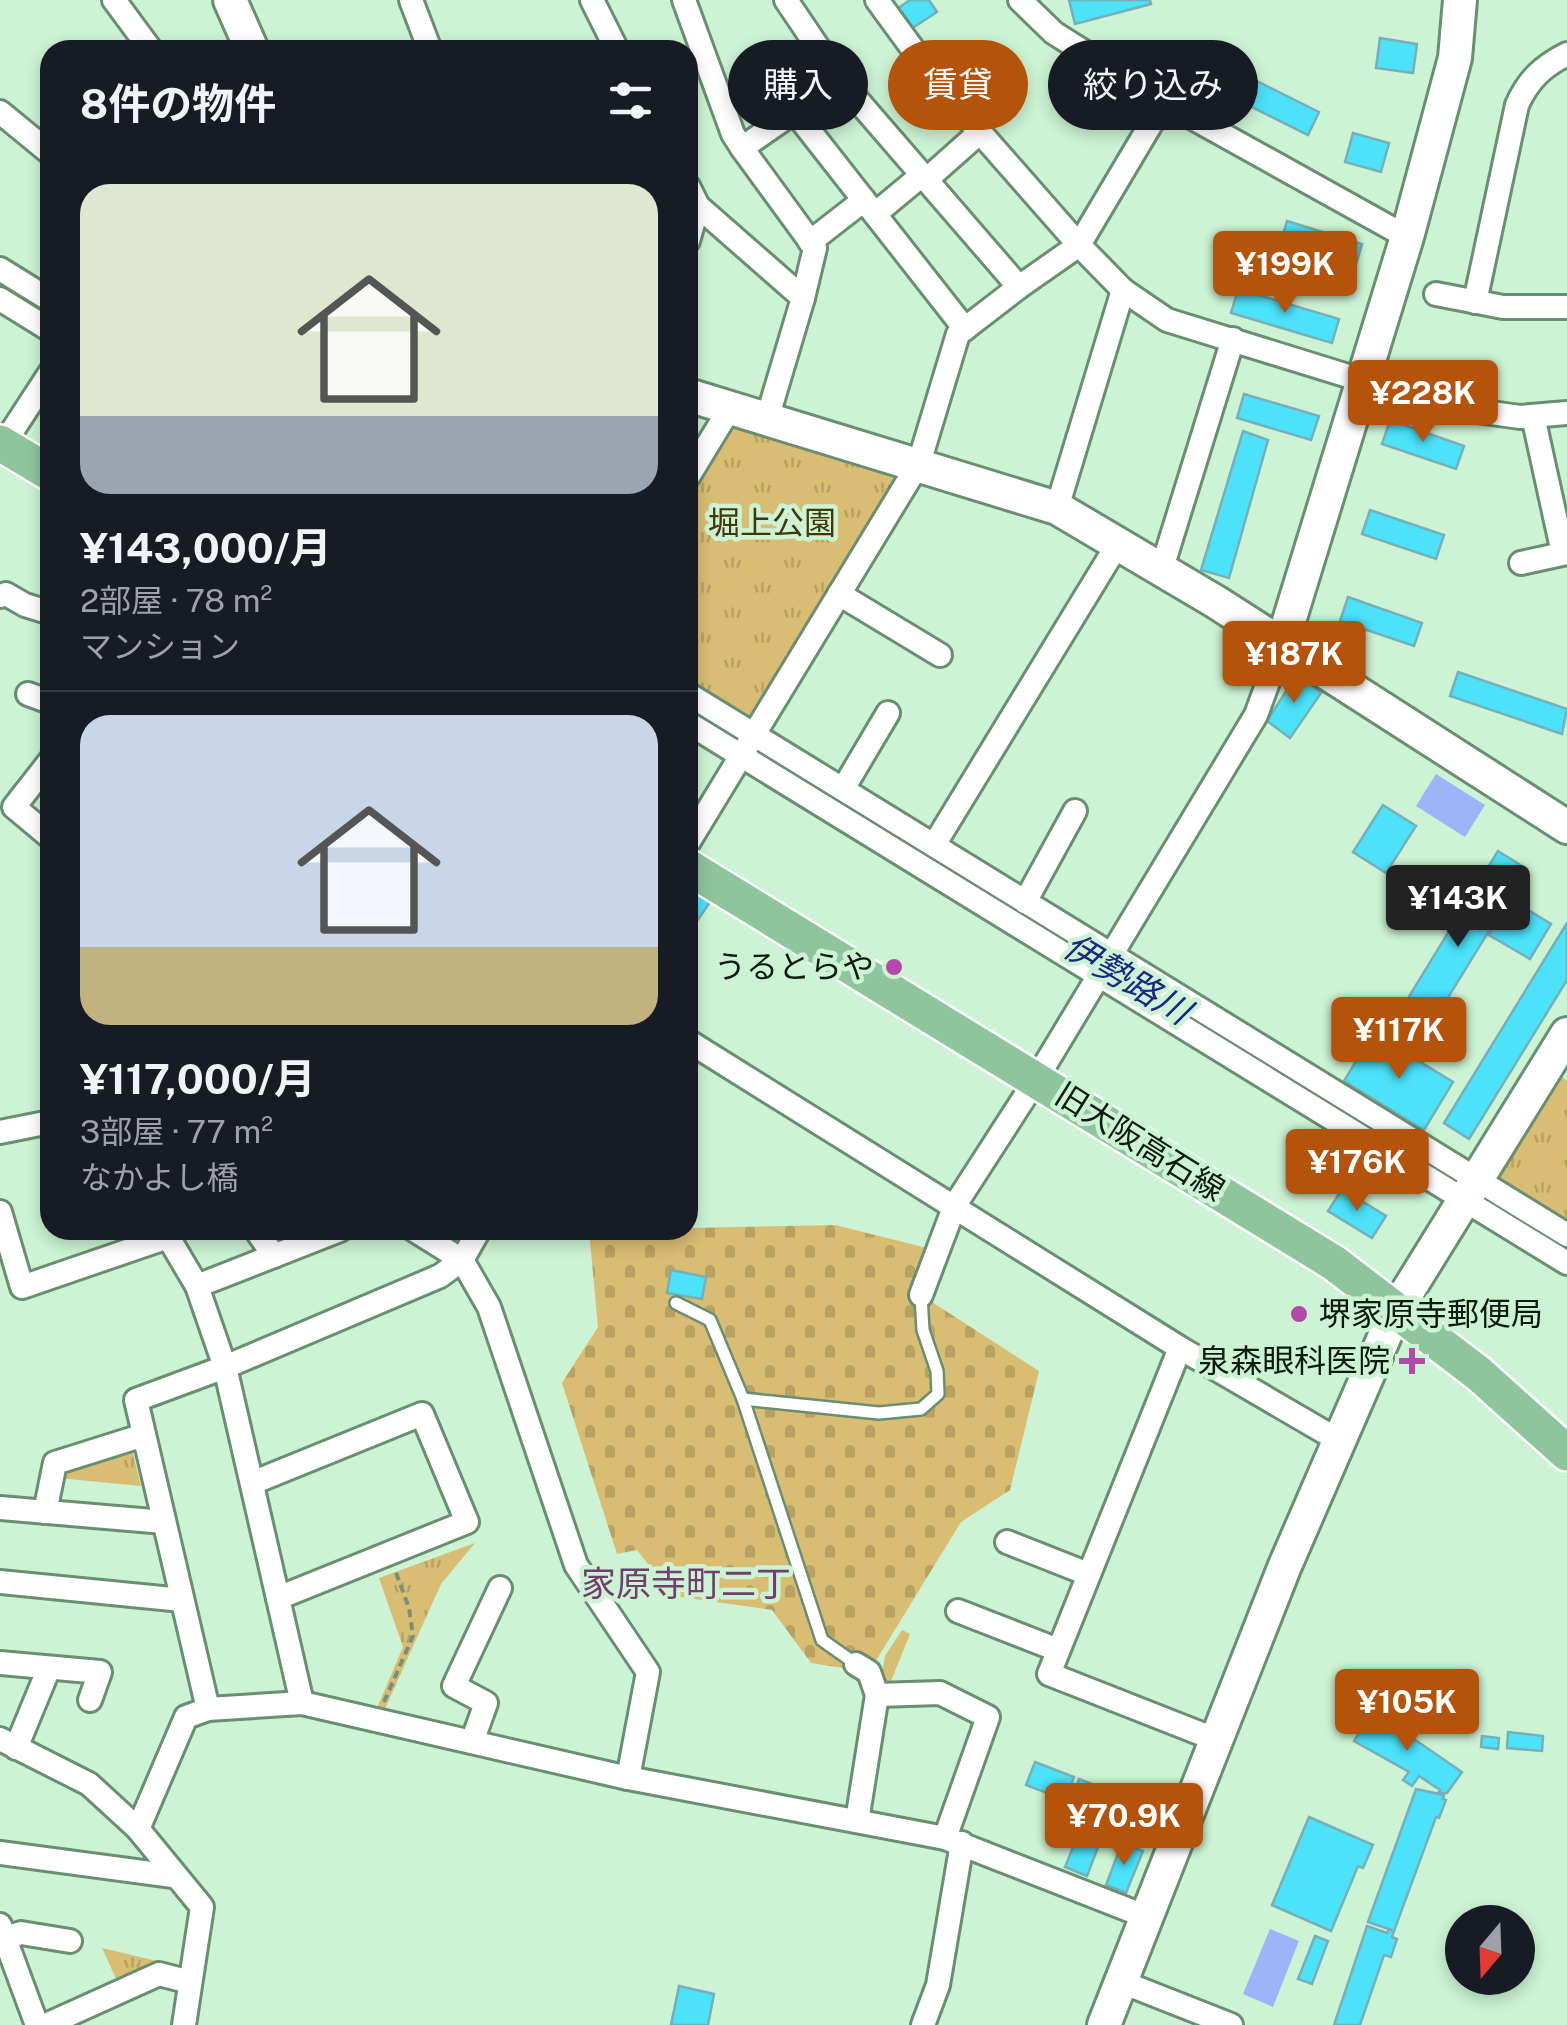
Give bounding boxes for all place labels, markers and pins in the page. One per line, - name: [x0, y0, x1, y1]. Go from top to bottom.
- pin: ¥199K: [1215, 231, 1355, 316]
- pin: ¥228K: [1353, 360, 1493, 445]
- pin: ¥187K: [1224, 621, 1364, 706]
- pin: ¥143K: [1388, 865, 1528, 950]
- place label: うるとらや: [714, 948, 874, 985]
- marker: うるとらや: [883, 956, 905, 978]
- pin: ¥117K: [1329, 997, 1469, 1082]
- pin: ¥176K: [1287, 1129, 1427, 1214]
- place label: 堺家原寺郵便局: [1319, 1295, 1543, 1332]
- marker: 堺家原寺郵便局: [1288, 1303, 1310, 1325]
- place label: 泉森眼科医院: [1198, 1342, 1390, 1379]
- marker: 泉森眼科医院: [1399, 1348, 1425, 1374]
- pin: ¥105K: [1337, 1669, 1477, 1754]
- pin: ¥70.9K: [1043, 1783, 1205, 1868]

